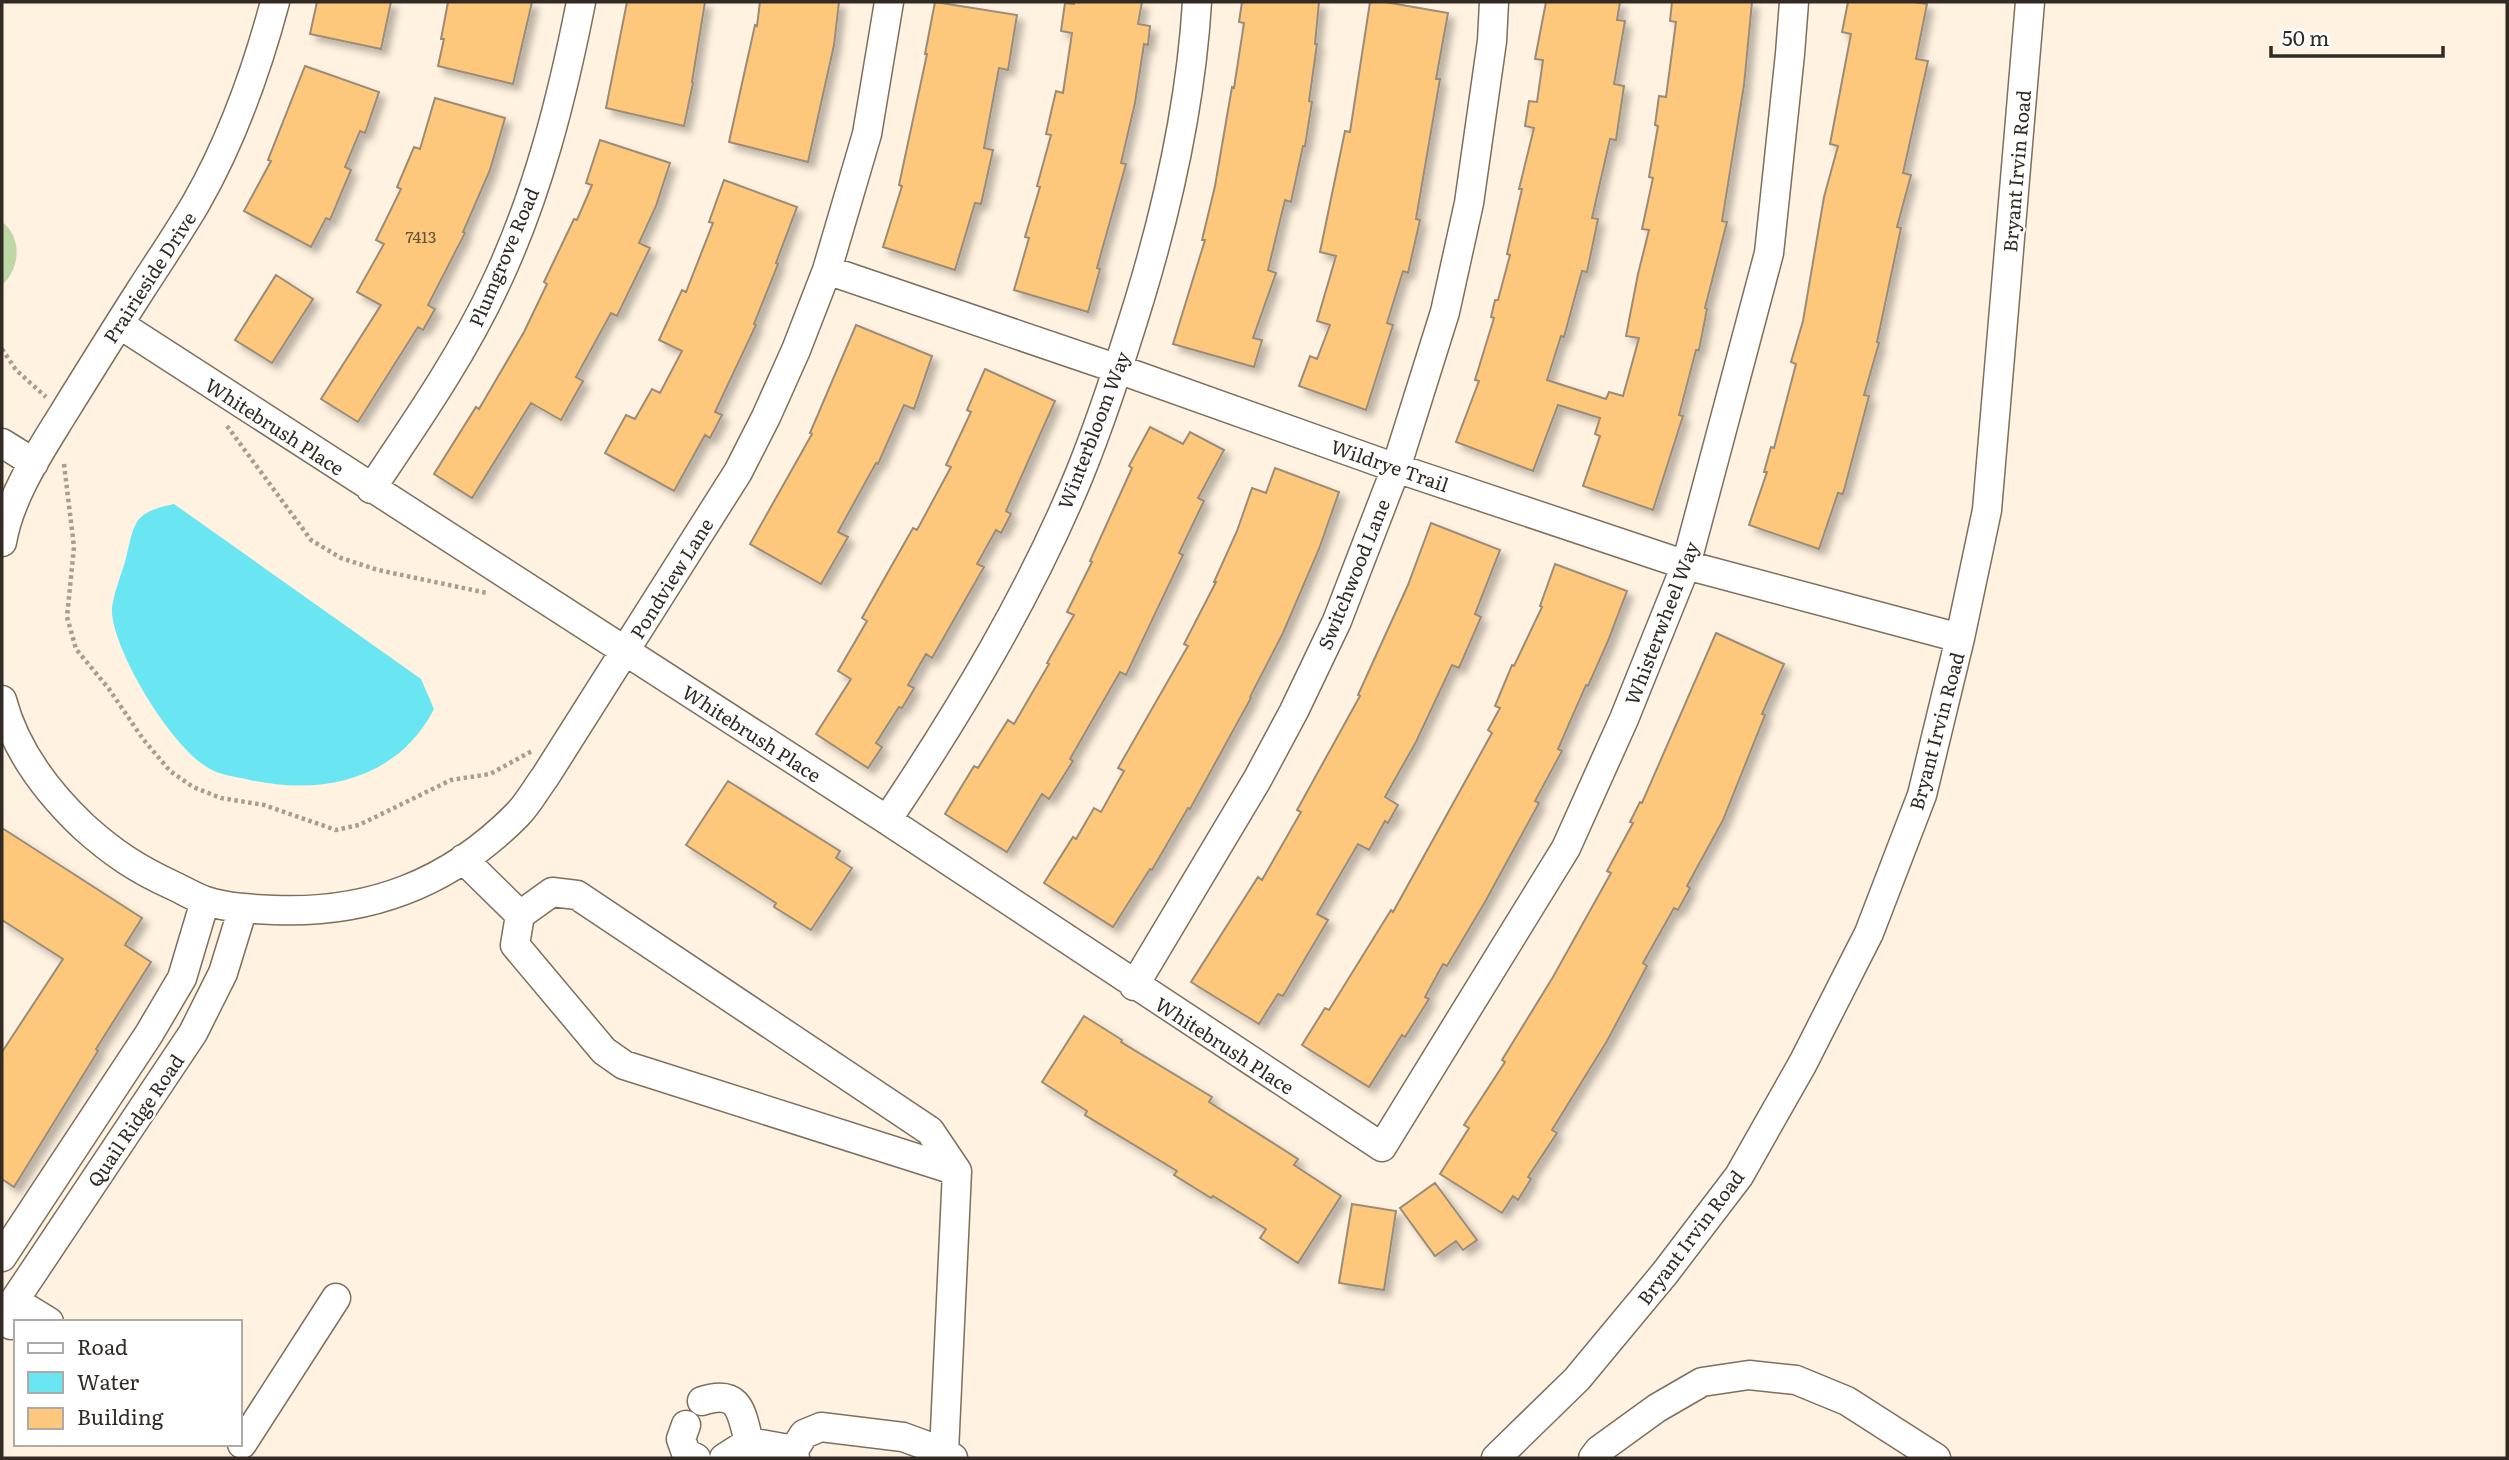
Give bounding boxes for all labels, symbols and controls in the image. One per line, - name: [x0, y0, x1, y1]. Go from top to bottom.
- scale bar: [2271, 14, 2442, 58]
- text: 50 m: [2282, 21, 2329, 52]
- street label: Bryant Irvin Road: [1995, 88, 2037, 253]
- street label: Plumgrove Road: [461, 183, 545, 331]
- street label: Prairieside Drive: [96, 206, 202, 348]
- house number: 7413: [406, 224, 437, 248]
- street label: Winterbloom Way: [1050, 347, 1136, 513]
- street label: Whitebrush Place: [200, 371, 350, 482]
- street label: Wildrye Trail: [1327, 432, 1453, 498]
- street label: Switchwood Lane: [1310, 494, 1396, 654]
- street label: Pondview Lane: [623, 512, 719, 644]
- street label: Whisterwheel Way: [1617, 537, 1705, 709]
- street label: Bryant Irvin Road: [1901, 649, 1971, 813]
- street label: Whitebrush Place: [677, 678, 827, 789]
- street label: Whitebrush Place: [1150, 990, 1300, 1101]
- street label: Quail Ridge Road: [80, 1048, 190, 1192]
- street label: Bryant Irvin Road: [1630, 1163, 1750, 1310]
- legend: [14, 1320, 242, 1446]
- text: Road: [77, 1330, 128, 1361]
- text: Water: [77, 1365, 139, 1396]
- text: Building: [77, 1400, 164, 1431]

